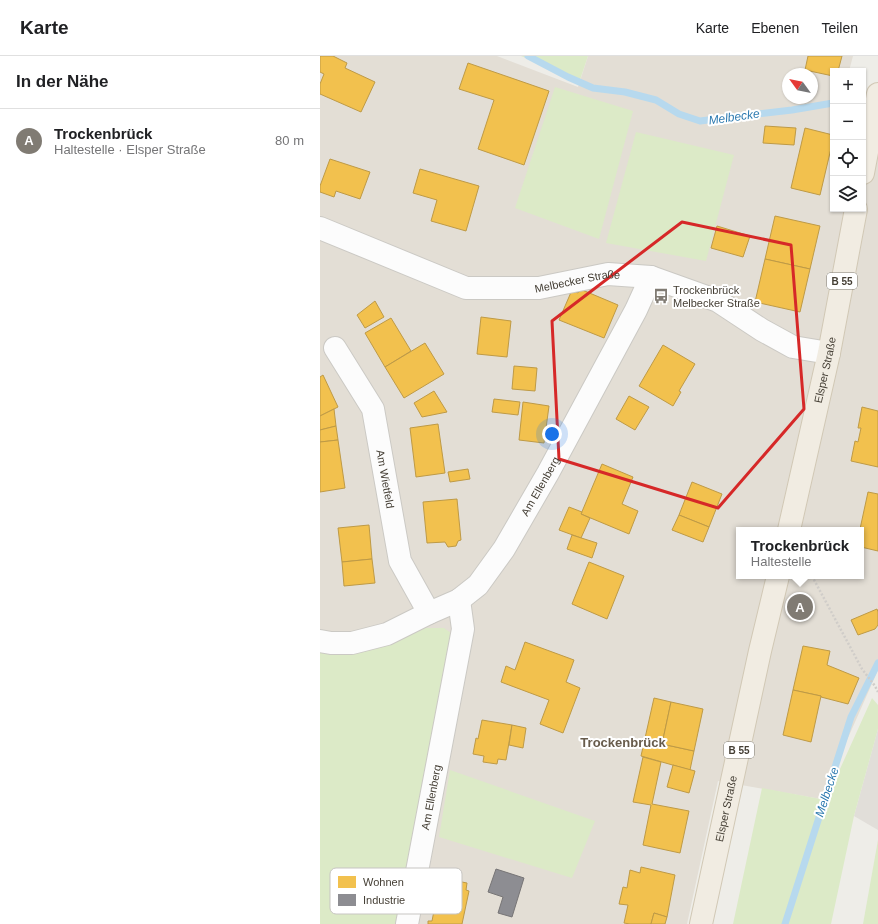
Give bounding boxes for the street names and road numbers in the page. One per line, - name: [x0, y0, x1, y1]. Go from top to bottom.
- street label: Melbecker Straße: [534, 268, 621, 295]
- road number: B 55: [827, 273, 857, 289]
- street label: Elsper Straße: [812, 336, 838, 404]
- street label: Am Wietfeld: [374, 449, 397, 509]
- street label: Am Ellenberg: [519, 455, 562, 518]
- road number: B 55: [724, 742, 754, 758]
- street label: Am Ellenberg: [419, 764, 443, 831]
- street label: Elsper Straße: [713, 774, 739, 843]

